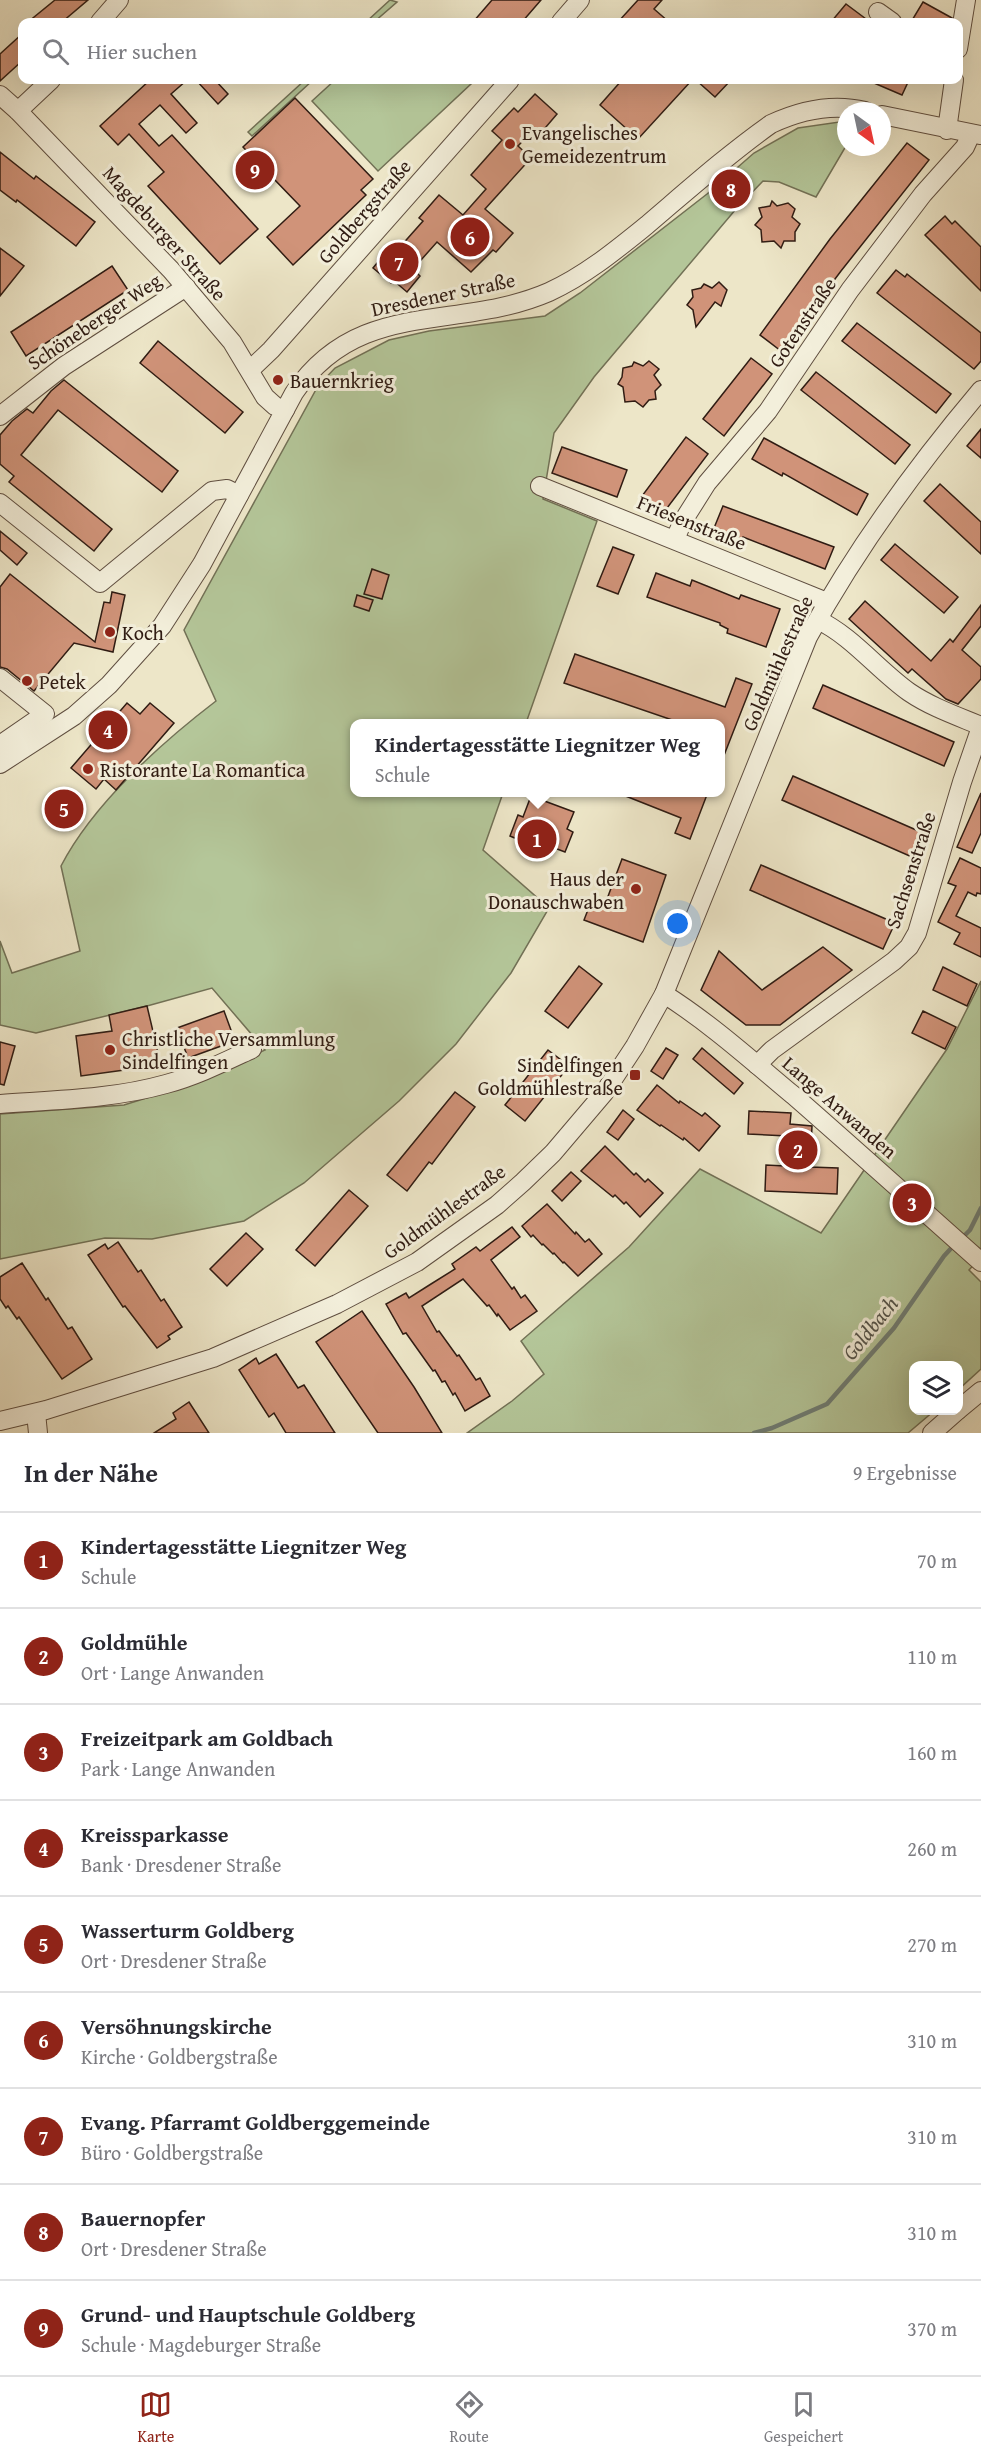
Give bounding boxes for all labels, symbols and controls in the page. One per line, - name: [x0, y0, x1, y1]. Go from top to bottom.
- search box: [18, 18, 963, 84]
- icon: search: [39, 35, 72, 68]
- text: Hier suchen: [87, 35, 197, 67]
- north arrow: [837, 102, 891, 156]
- place label: Evangelisches Gemeidezentrum: [522, 118, 667, 170]
- marker: Evangelisches Gemeidezentrum: [503, 137, 517, 151]
- pin: 9: [236, 148, 274, 192]
- street label: Goldbergstraße: [310, 152, 418, 270]
- street label: Magdeburger Straße: [96, 159, 234, 307]
- pin: 8: [712, 166, 750, 212]
- pin: 6: [450, 214, 490, 260]
- pin: 7: [380, 240, 418, 284]
- street label: Schöneberger Weg: [21, 265, 167, 377]
- street label: Dresdener Straße: [368, 265, 518, 323]
- street label: Gotenstraße: [761, 271, 843, 373]
- place label: Bauernkrieg: [290, 366, 394, 395]
- marker: Bauernkrieg: [271, 373, 285, 387]
- street label: Friesenstraße: [633, 487, 751, 557]
- street label: Goldmühlestraße: [734, 591, 820, 735]
- place label: Koch: [122, 618, 164, 647]
- marker: Koch: [103, 625, 117, 639]
- place label: Petek: [39, 667, 87, 696]
- marker: Petek: [20, 674, 34, 688]
- pin: 4: [88, 708, 128, 752]
- popup: [350, 719, 725, 797]
- text: Kindertagesstätte Liegnitzer Weg: [375, 728, 700, 760]
- place label: Ristorante La Romantica: [100, 755, 306, 784]
- text: Schule: [375, 760, 430, 789]
- marker: Ristorante La Romantica: [81, 762, 95, 776]
- pin: 5: [44, 786, 84, 832]
- street label: Sachsenstraße: [877, 808, 943, 932]
- pin: 1: [518, 816, 556, 862]
- place label: Haus der Donauschwaben: [488, 864, 624, 916]
- marker: Haus der Donauschwaben: [629, 882, 643, 896]
- your location: [663, 909, 692, 938]
- place label: Christliche Versammlung Sindelfingen: [122, 1024, 335, 1076]
- marker: Christliche Versammlung Sindelfingen: [103, 1043, 117, 1057]
- street label: Lange Anwanden: [776, 1049, 904, 1165]
- place label: Sindelfingen Goldmühlestraße: [478, 1050, 623, 1102]
- marker: Sindelfingen Goldmühlestraße: [628, 1068, 642, 1082]
- pin: 2: [778, 1128, 818, 1172]
- street label: Goldmühlestraße: [377, 1157, 511, 1265]
- pin: 3: [892, 1180, 932, 1226]
- water label: Goldbach: [835, 1289, 906, 1366]
- map controls: [909, 1361, 963, 1415]
- button: layers: [909, 1361, 963, 1415]
- text: In der Nähe: [24, 1453, 158, 1492]
- text: 9 Ergebnisse: [853, 1458, 957, 1487]
- text: Kindertagesstätte Liegnitzer Weg: [81, 1530, 406, 1562]
- text: 1: [38, 1546, 49, 1575]
- text: 70 m: [917, 1546, 957, 1575]
- text: Schule: [81, 1562, 136, 1591]
- text: Goldmühle: [81, 1626, 188, 1658]
- text: 2: [38, 1642, 49, 1671]
- text: 110 m: [907, 1642, 957, 1671]
- text: Ort · Lange Anwanden: [81, 1658, 264, 1687]
- text: Freizeitpark am Goldbach: [81, 1722, 333, 1754]
- text: 3: [38, 1738, 49, 1767]
- text: 160 m: [907, 1738, 957, 1767]
- text: Park · Lange Anwanden: [81, 1754, 275, 1783]
- text: Kreissparkasse: [81, 1818, 229, 1850]
- text: 4: [38, 1834, 49, 1863]
- text: 260 m: [907, 1834, 957, 1863]
- text: Bank · Dresdener Straße: [81, 1850, 281, 1879]
- text: Wasserturm Goldberg: [81, 1914, 294, 1946]
- text: 5: [38, 1930, 49, 1959]
- text: 270 m: [907, 1930, 957, 1959]
- text: Ort · Dresdener Straße: [81, 1946, 267, 1975]
- text: Versöhnungskirche: [81, 2010, 272, 2042]
- text: 6: [38, 2026, 49, 2055]
- text: 310 m: [907, 2026, 957, 2055]
- text: Kirche · Goldbergstraße: [81, 2042, 278, 2071]
- text: Evang. Pfarramt Goldberggemeinde: [81, 2106, 430, 2138]
- text: 7: [38, 2122, 49, 2151]
- text: 310 m: [907, 2122, 957, 2151]
- text: Büro · Goldbergstraße: [81, 2138, 263, 2167]
- text: Bauernopfer: [81, 2202, 205, 2234]
- text: 8: [38, 2218, 49, 2247]
- text: 310 m: [907, 2218, 957, 2247]
- text: Ort · Dresdener Straße: [81, 2234, 267, 2263]
- text: Grund- und Hauptschule Goldberg: [81, 2298, 415, 2330]
- text: 9: [38, 2314, 49, 2343]
- text: 370 m: [907, 2314, 957, 2343]
- text: Schule · Magdeburger Straße: [81, 2330, 321, 2359]
- tab: Karte: [138, 2388, 174, 2448]
- tab: Route: [450, 2388, 489, 2448]
- tab: Gespeichert: [764, 2388, 843, 2448]

